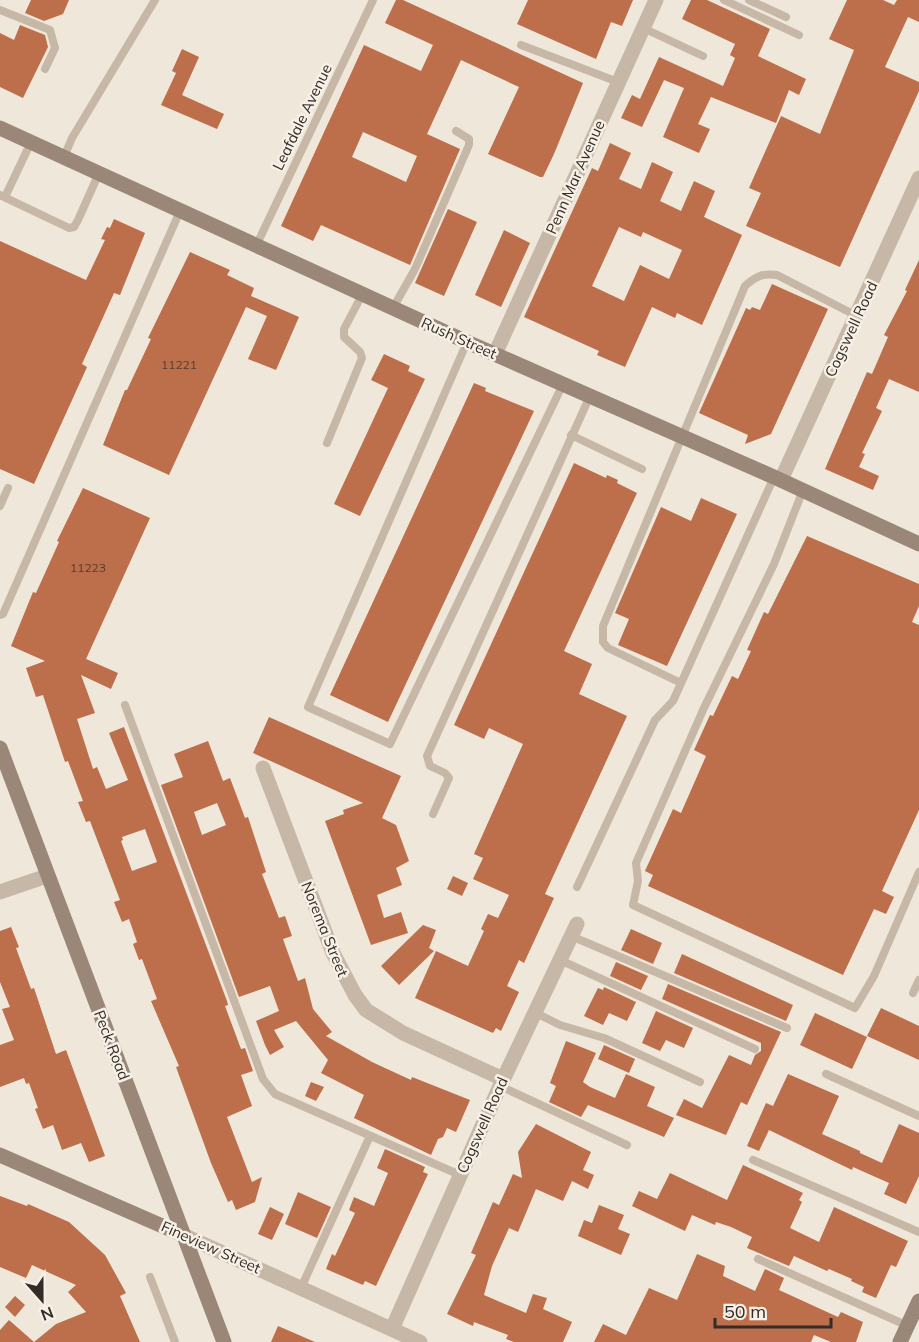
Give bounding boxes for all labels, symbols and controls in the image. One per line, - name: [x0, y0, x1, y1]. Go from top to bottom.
- street label: Leafdale Avenue: [268, 61, 336, 173]
- street label: Penn Mar Avenue: [541, 117, 609, 237]
- street label: Cogswell Road: [821, 278, 881, 380]
- street label: Rush Street: [418, 313, 500, 363]
- house number: 11221: [161, 357, 197, 372]
- house number: 11223: [70, 560, 106, 575]
- street label: Norema Street: [297, 879, 353, 979]
- street label: Peck Road: [90, 1007, 134, 1083]
- street label: Cogswell Road: [452, 1074, 512, 1176]
- street label: Fineview Street: [158, 1217, 264, 1277]
- north arrow: [12, 1270, 72, 1330]
- scale bar: [715, 1291, 830, 1329]
- text: 50 m: [724, 1300, 766, 1323]
- text: N: [38, 1303, 57, 1326]

